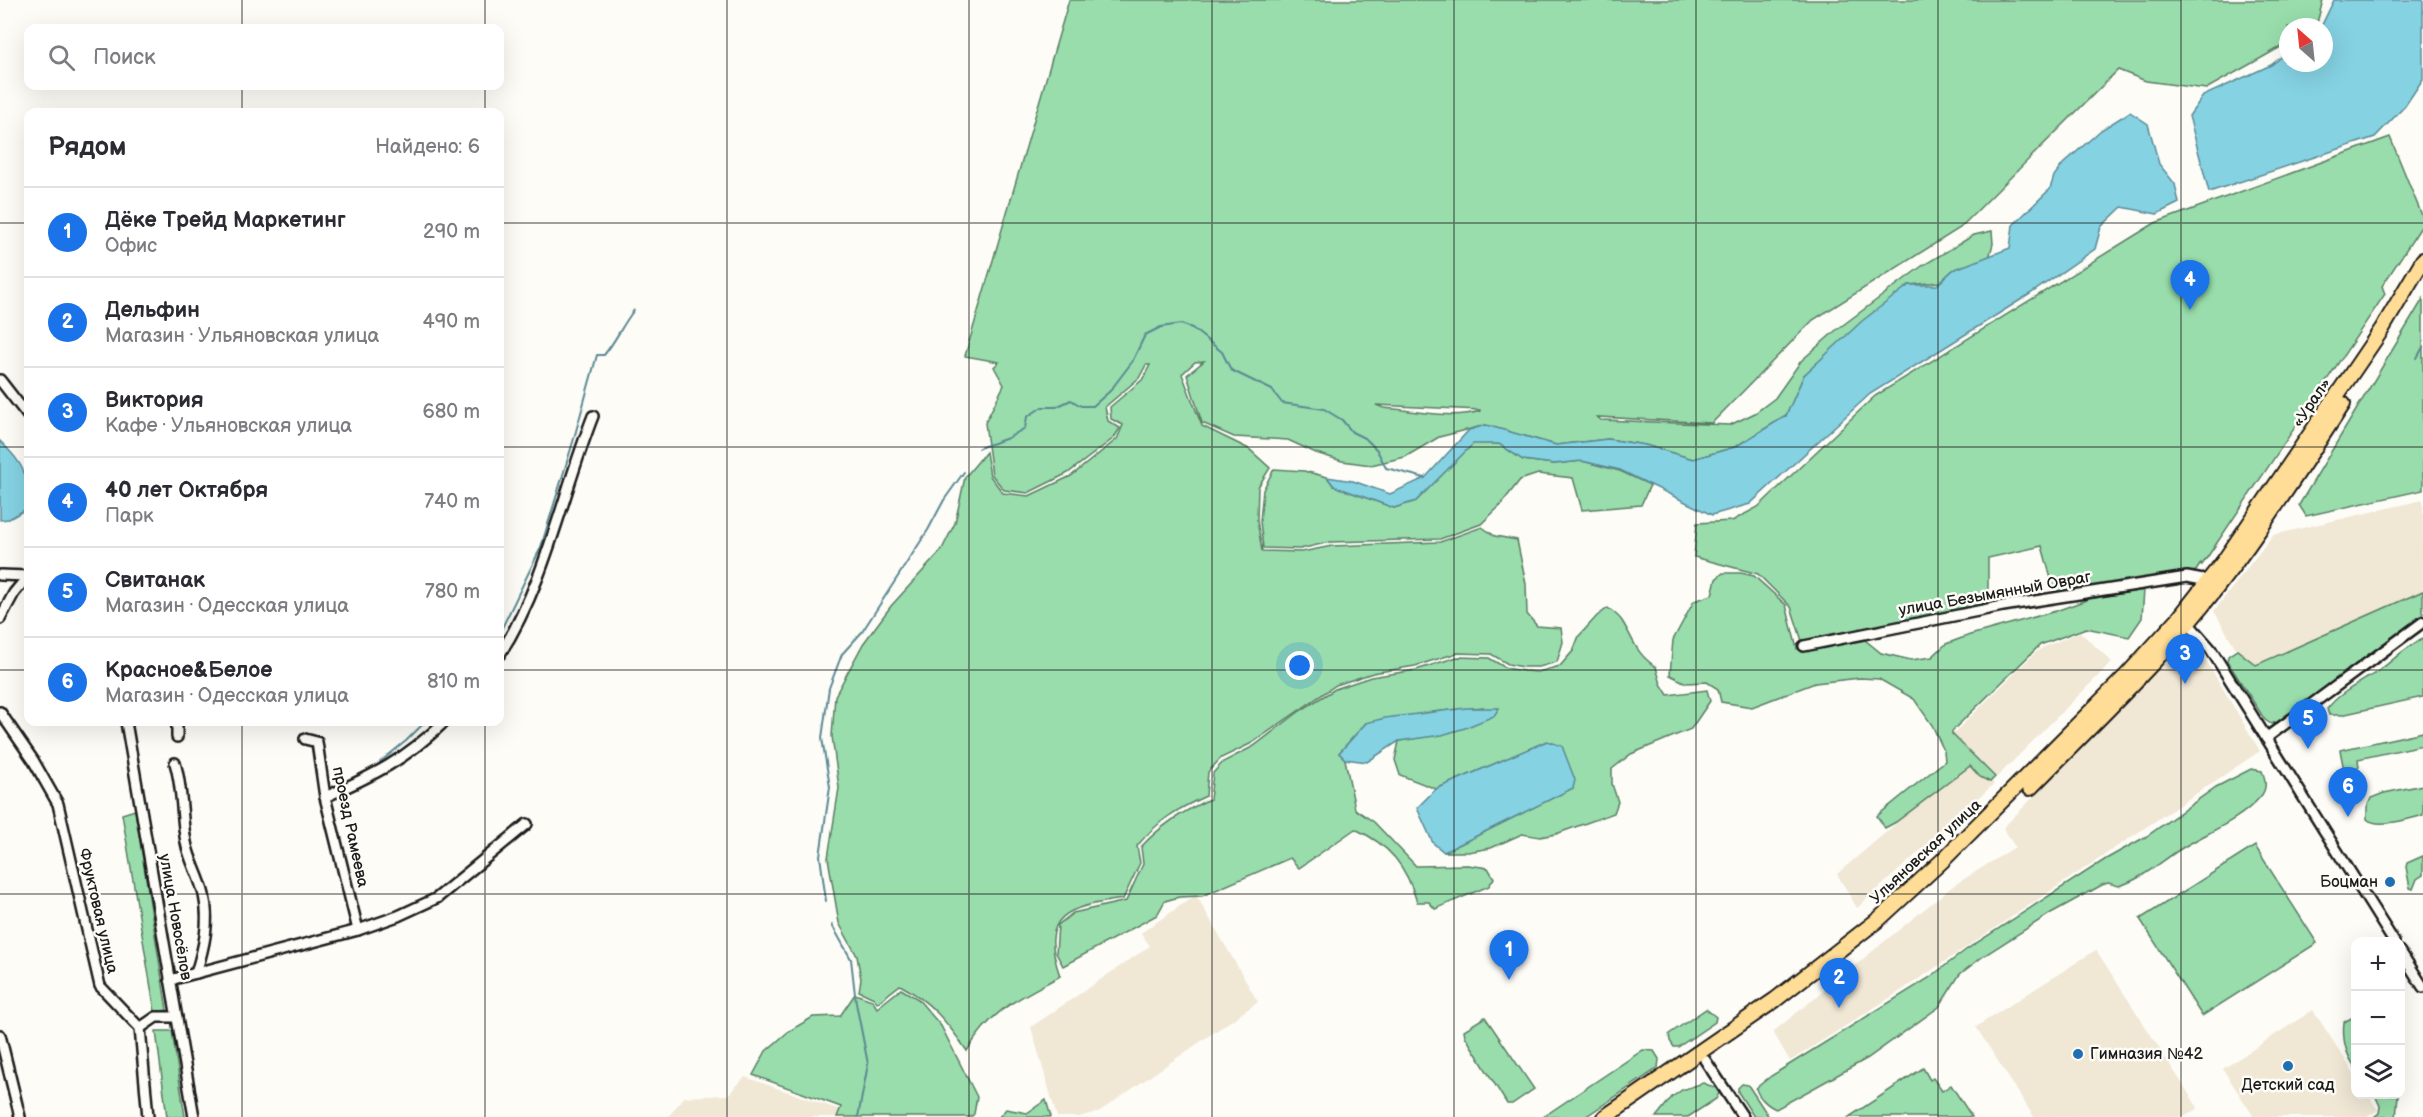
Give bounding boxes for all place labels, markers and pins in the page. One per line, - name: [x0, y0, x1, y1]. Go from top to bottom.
- pin: 4: [2170, 260, 2210, 310]
- pin: 3: [2166, 634, 2204, 684]
- pin: 5: [2288, 700, 2328, 749]
- pin: 6: [2328, 768, 2368, 817]
- place label: Боцман: [2320, 873, 2378, 892]
- marker: Боцман: [2383, 875, 2397, 889]
- pin: 1: [1490, 930, 1528, 980]
- pin: 2: [1820, 958, 1858, 1008]
- place label: Гимназия №42: [2090, 1045, 2204, 1064]
- marker: Гимназия №42: [2071, 1047, 2085, 1061]
- marker: Детский сад: [2281, 1059, 2295, 1073]
- place label: Детский сад: [2241, 1076, 2335, 1095]

